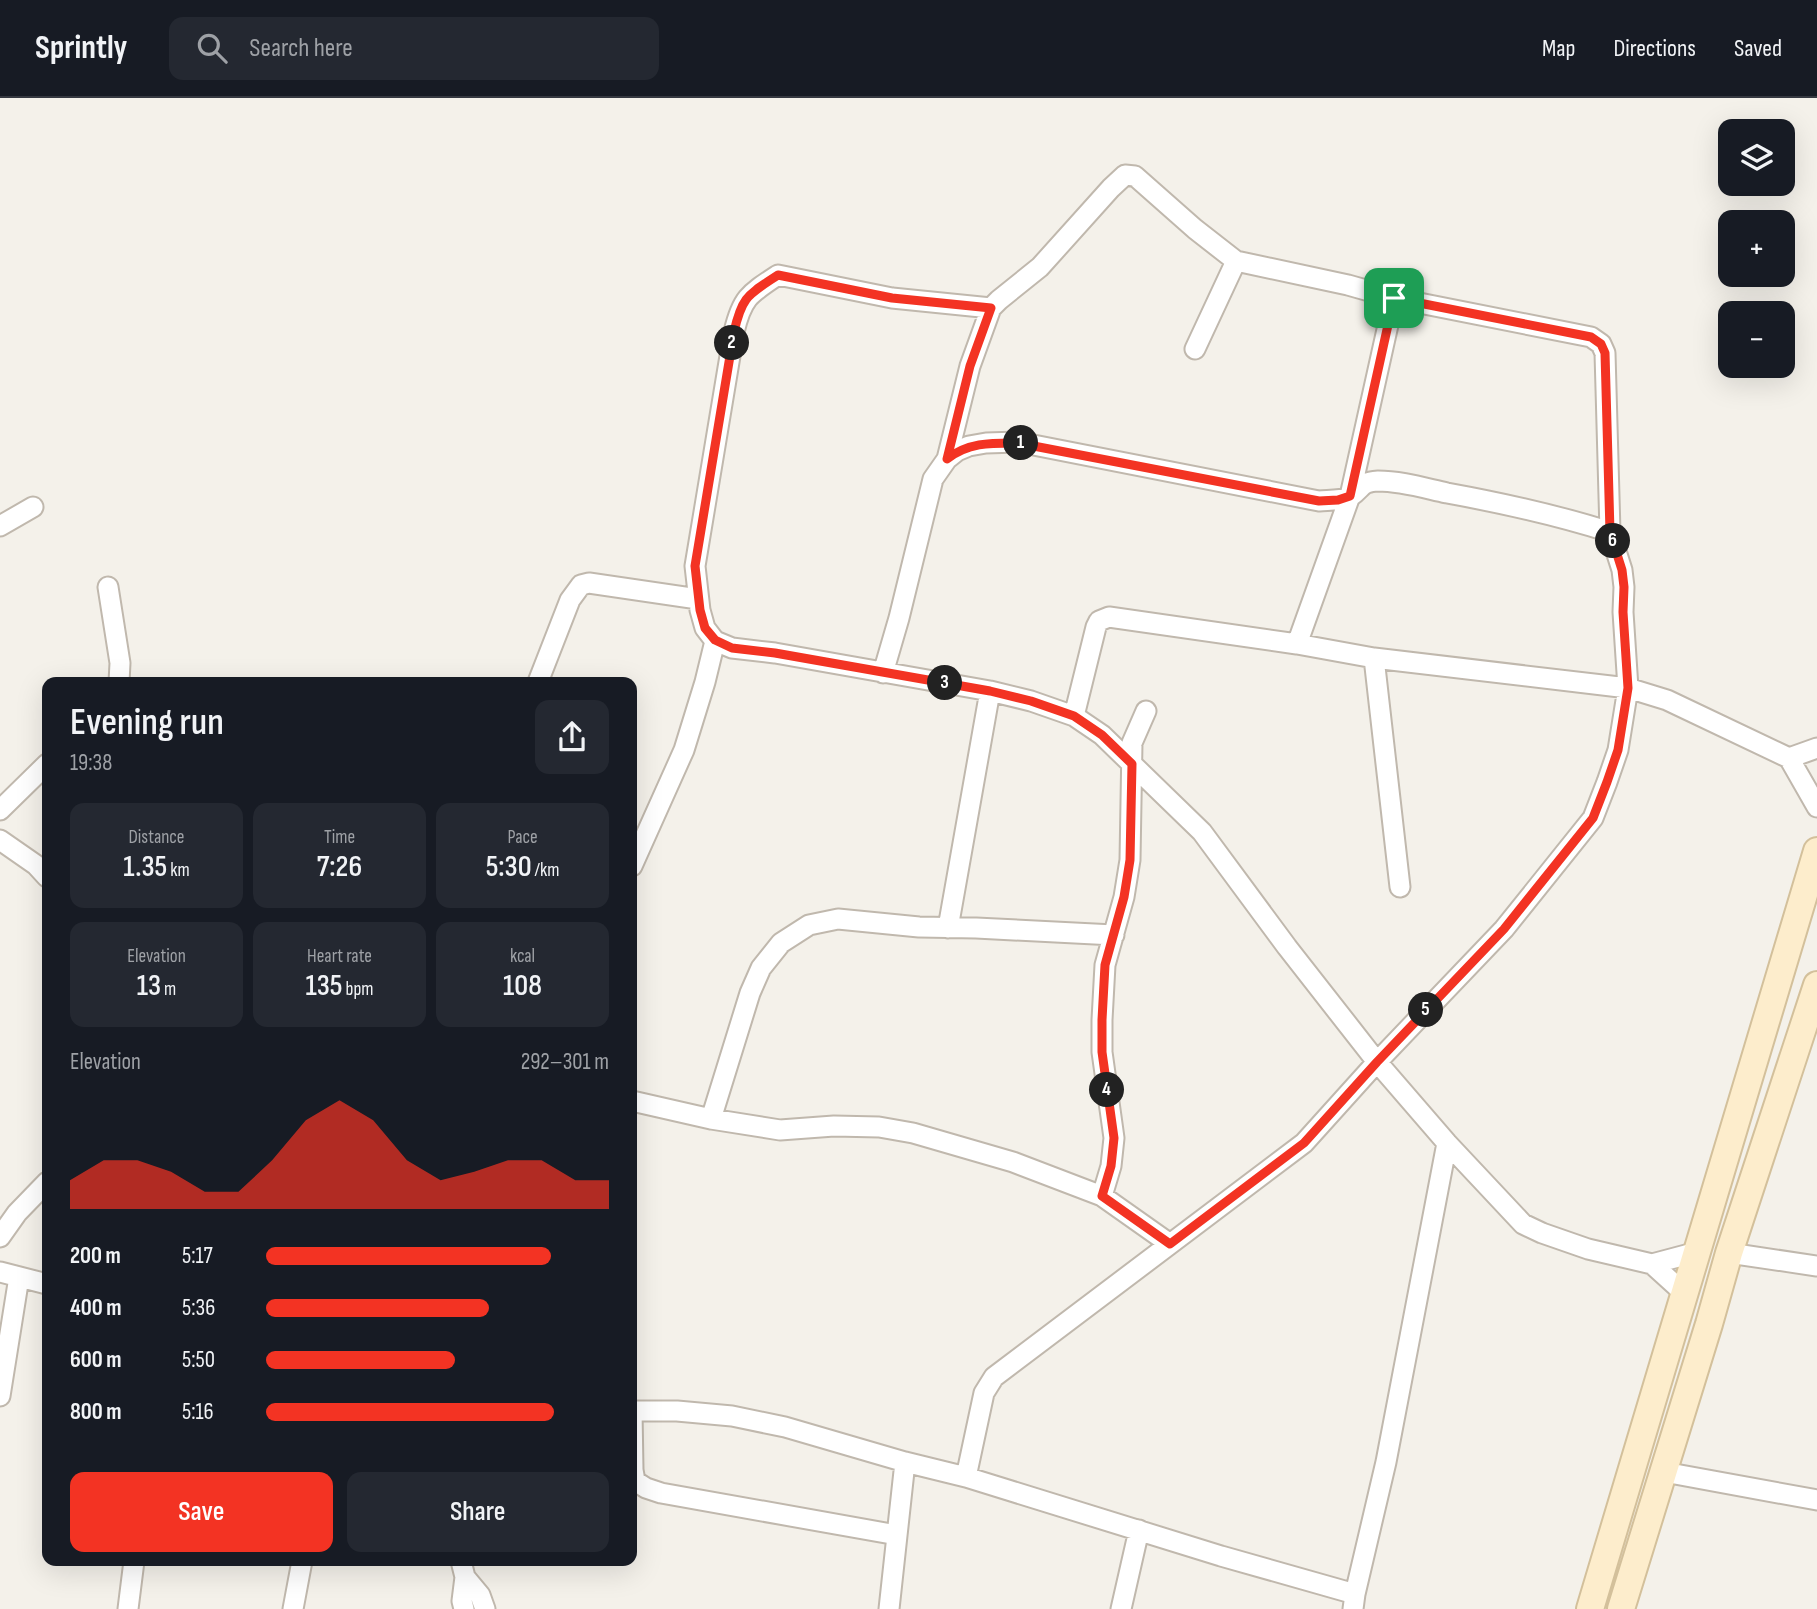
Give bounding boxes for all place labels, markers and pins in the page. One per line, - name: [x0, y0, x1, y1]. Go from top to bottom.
- pin: [1364, 268, 1424, 328]
- pin: 2: [714, 326, 750, 360]
- pin: 1: [1004, 426, 1038, 460]
- pin: 6: [1596, 524, 1630, 558]
- pin: 3: [928, 666, 962, 700]
- pin: 5: [1408, 992, 1444, 1028]
- pin: 4: [1090, 1072, 1124, 1108]

